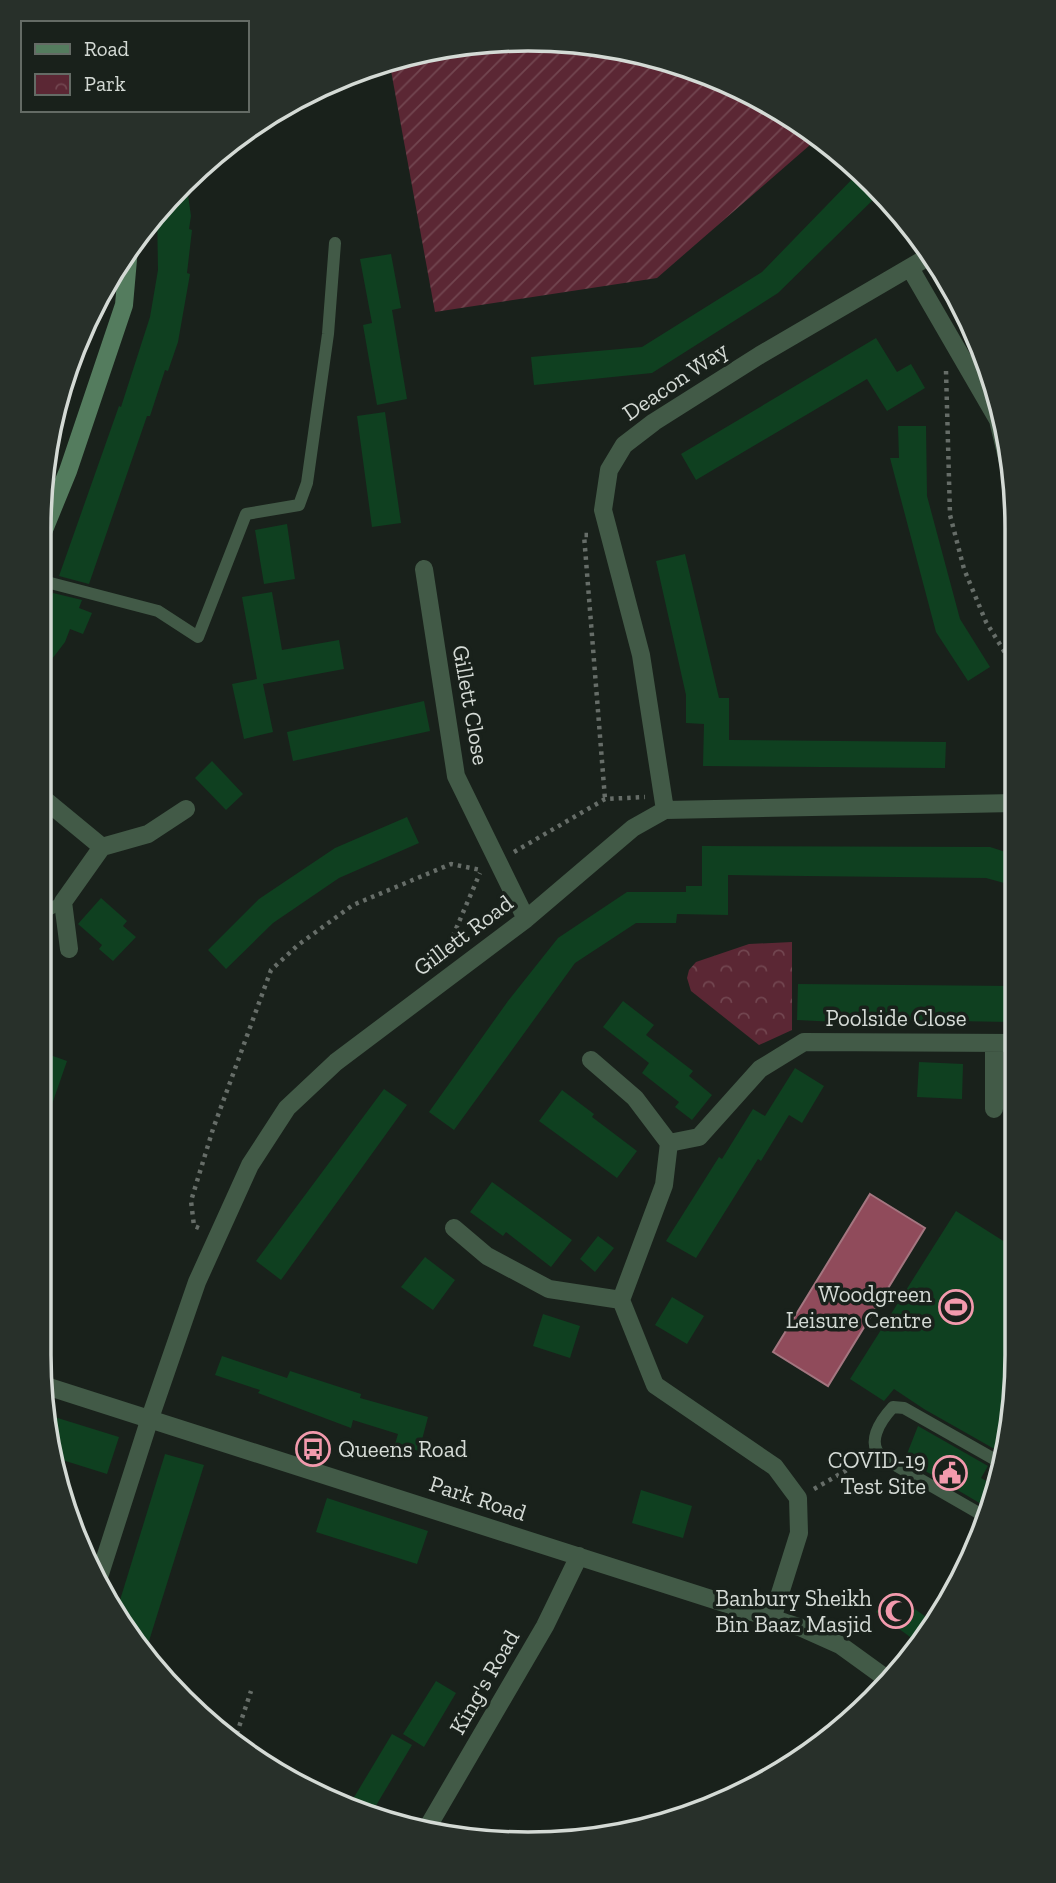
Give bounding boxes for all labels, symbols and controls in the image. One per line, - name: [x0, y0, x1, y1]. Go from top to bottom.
- legend: [21, 21, 248, 112]
- text: Road: [84, 36, 130, 61]
- text: Park: [84, 71, 126, 96]
- street label: Deacon Way: [617, 335, 733, 426]
- street label: Gillett Close: [447, 643, 495, 767]
- street label: Gillett Road: [408, 888, 518, 981]
- street label: Poolside Close: [825, 1004, 967, 1032]
- place label: Woodgreen Leisure Centre: [786, 1280, 932, 1334]
- sports icon: Woodgreen Leisure Centre: [937, 1288, 975, 1326]
- bus stop icon: Queens Road: [294, 1430, 332, 1468]
- place label: Queens Road: [338, 1435, 468, 1463]
- place label: COVID-19 Test Site: [828, 1446, 926, 1500]
- public building icon: COVID-19 Test Site: [931, 1454, 969, 1492]
- street label: Park Road: [426, 1469, 530, 1527]
- place label: Banbury Sheikh Bin Baaz Masjid: [715, 1584, 872, 1638]
- mosque icon: Banbury Sheikh Bin Baaz Masjid: [877, 1592, 915, 1630]
- street label: King's Road: [443, 1624, 525, 1739]

